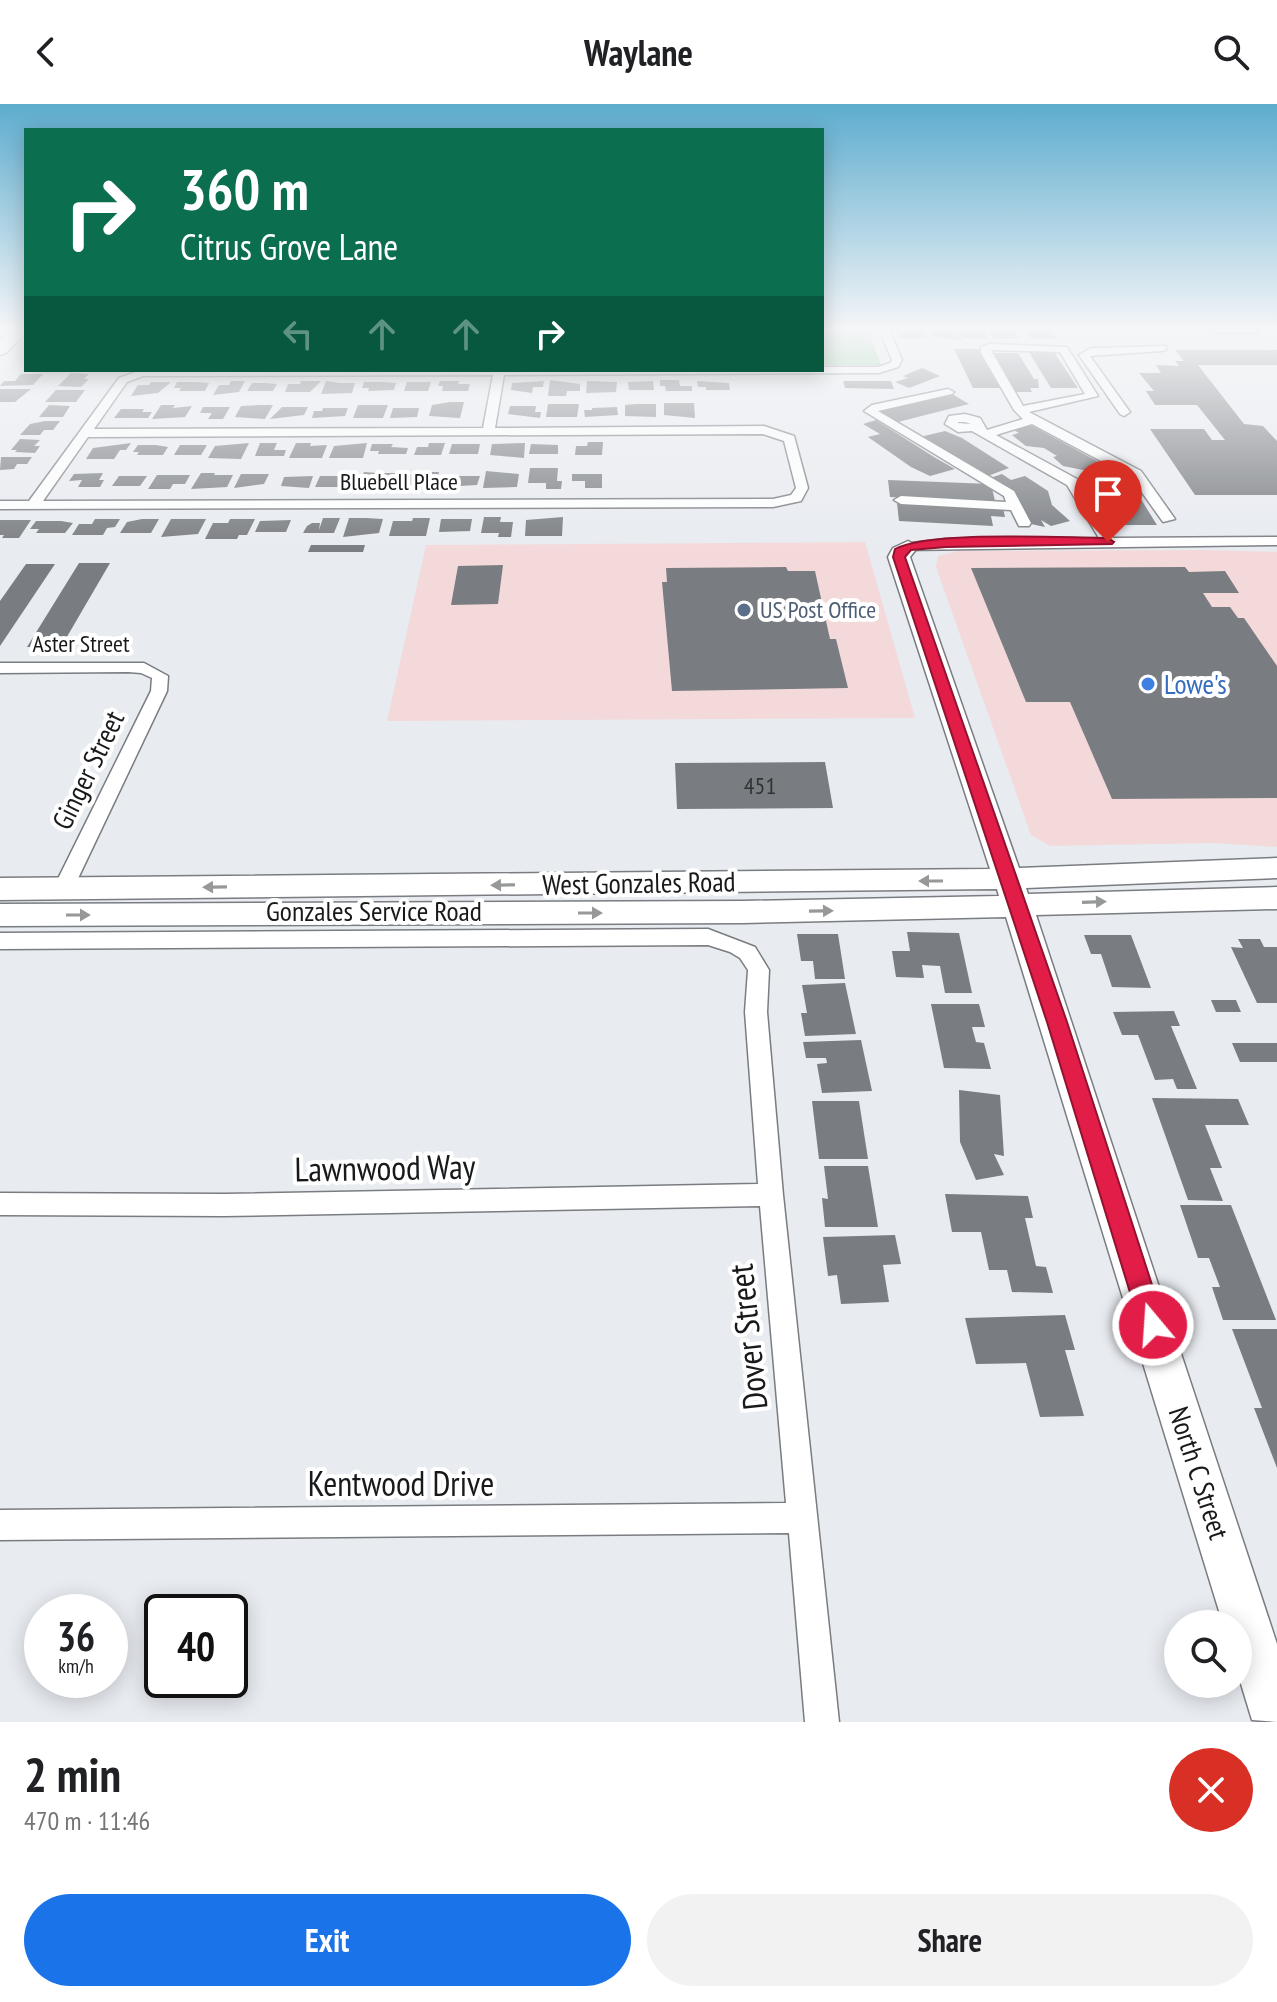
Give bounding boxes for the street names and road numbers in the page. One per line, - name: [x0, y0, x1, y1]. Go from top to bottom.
- street label: Bluebell Place: [340, 466, 458, 497]
- street label: Aster Street: [32, 628, 130, 659]
- street label: Ginger Street: [43, 704, 132, 835]
- street label: West Gonzales Road: [542, 862, 736, 903]
- street label: Gonzales Service Road: [266, 892, 482, 929]
- street label: Lawnwood Way: [294, 1143, 476, 1191]
- street label: Dover Street: [717, 1261, 777, 1412]
- street label: North C Street: [1161, 1402, 1238, 1544]
- street label: Kentwood Drive: [308, 1461, 494, 1505]

